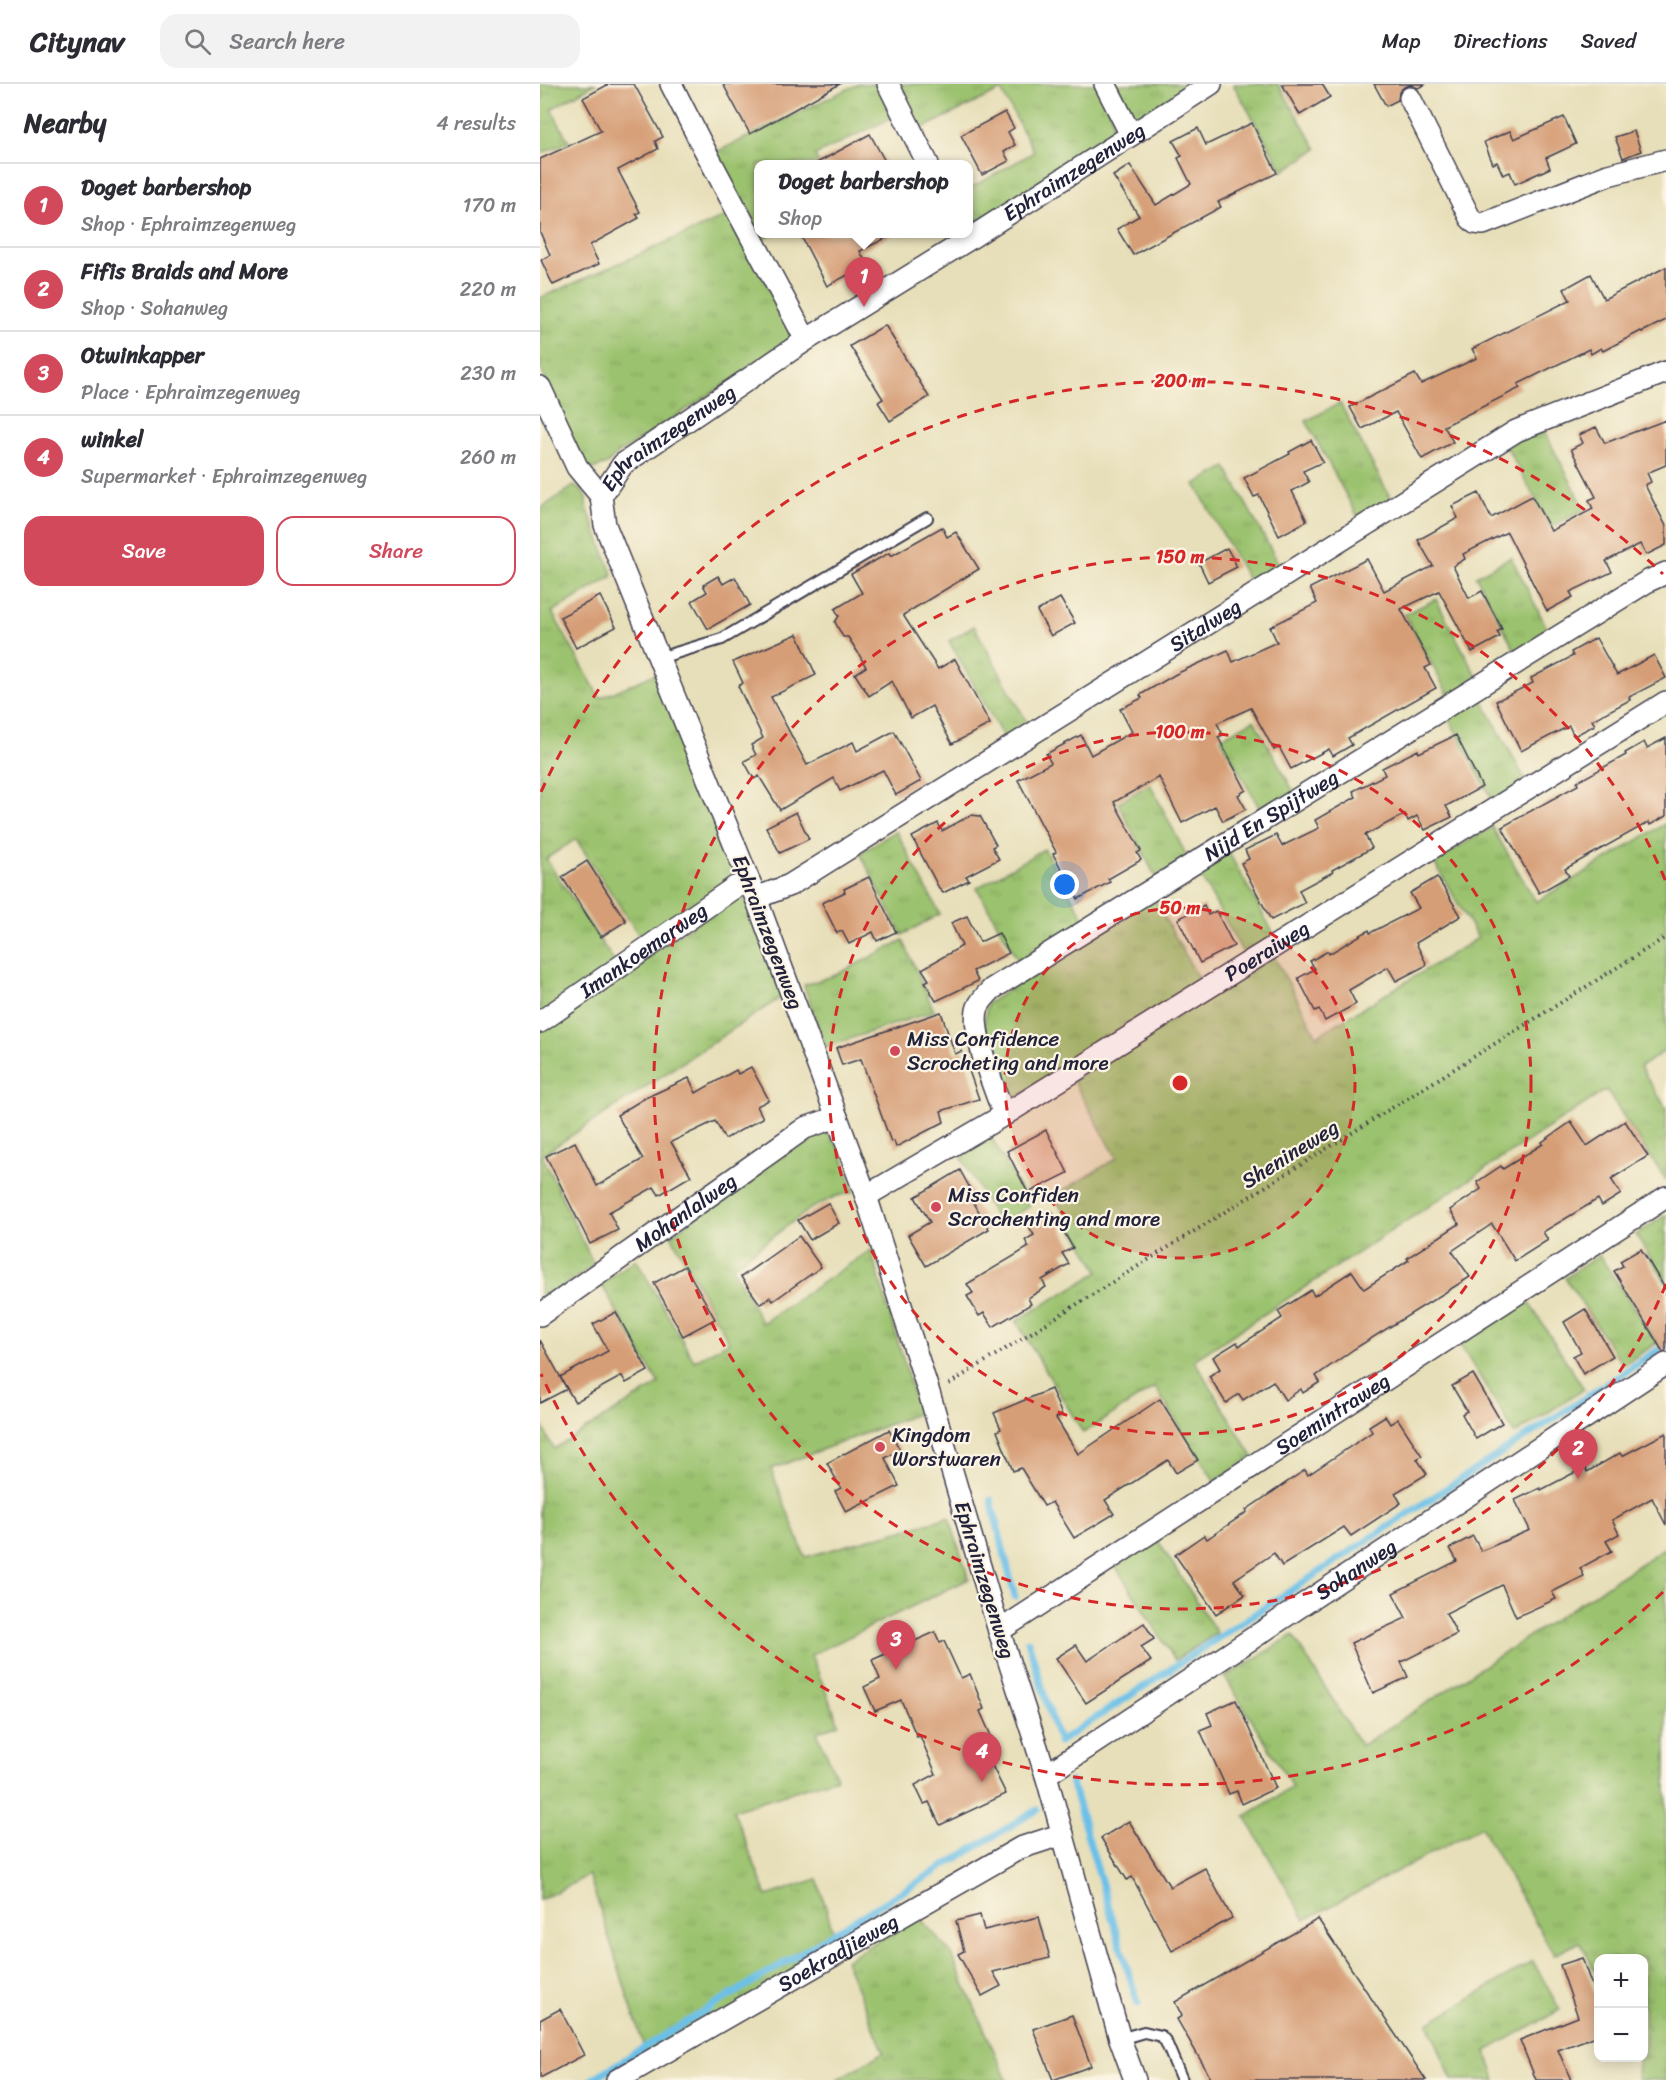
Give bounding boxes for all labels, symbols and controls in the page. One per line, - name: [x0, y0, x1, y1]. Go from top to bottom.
- search box: [160, 14, 580, 68]
- text: Citynav: [30, 17, 124, 66]
- text: Search here: [229, 22, 345, 61]
- text: Map: [1382, 22, 1420, 60]
- text: Directions: [1453, 22, 1548, 60]
- text: Saved: [1581, 22, 1636, 60]
- icon: search: [181, 25, 214, 58]
- text: Nearby: [24, 100, 106, 146]
- text: 4 results: [436, 106, 516, 141]
- street label: Ephraimzegenweg: [995, 112, 1153, 232]
- popup: [754, 160, 973, 238]
- text: Doget barbershop: [778, 162, 949, 201]
- text: Doget barbershop: [81, 168, 251, 207]
- text: 1: [39, 188, 48, 223]
- text: 170 m: [463, 188, 516, 223]
- text: Shop: [778, 201, 822, 236]
- text: Shop · Ephraimzegenweg: [81, 207, 296, 242]
- text: Fifis Braids and More: [81, 252, 288, 291]
- pin: 1: [844, 258, 884, 307]
- text: 2: [38, 272, 49, 307]
- text: 220 m: [460, 272, 516, 307]
- text: Shop · Sohanweg: [81, 291, 228, 326]
- text: Otwinkapper: [81, 336, 204, 375]
- text: 3: [38, 356, 49, 391]
- text: 230 m: [460, 356, 516, 391]
- text: 200 m: [1153, 365, 1206, 397]
- street label: Ephraimzegenweg: [590, 373, 744, 500]
- text: Place · Ephraimzegenweg: [81, 375, 301, 410]
- text: winkel: [81, 420, 143, 459]
- text: 4: [37, 440, 50, 475]
- text: 260 m: [460, 440, 516, 475]
- text: Supermarket · Ephraimzegenweg: [81, 459, 367, 494]
- button: Save: [24, 516, 264, 586]
- button: Share: [276, 516, 516, 586]
- text: 150 m: [1156, 541, 1204, 573]
- street label: Sitalweg: [1161, 588, 1249, 663]
- text: 100 m: [1156, 716, 1205, 748]
- street label: Nijd En Spijtweg: [1196, 759, 1347, 872]
- street label: Ephraimzegenweg: [721, 849, 815, 1015]
- your location: [1050, 870, 1079, 899]
- street label: Imankoemarweg: [570, 892, 716, 1009]
- text: 50 m: [1160, 892, 1201, 924]
- street label: Poeraiweg: [1217, 910, 1317, 992]
- place label: Miss Confidence Scrocheting and more: [907, 1020, 1109, 1082]
- marker: Miss Confidence Scrocheting and more: [888, 1044, 902, 1058]
- centre of rings: [1170, 1073, 1190, 1093]
- street label: Shenineweg: [1233, 1109, 1347, 1199]
- street label: Mohanlalweg: [626, 1162, 745, 1262]
- place label: Miss Confiden Scrochenting and more: [948, 1176, 1160, 1238]
- marker: Miss Confiden Scrochenting and more: [929, 1200, 943, 1214]
- street label: Soemintraweg: [1267, 1362, 1398, 1466]
- place label: Kingdom Worstwaren: [892, 1416, 1001, 1478]
- pin: 2: [1558, 1430, 1598, 1479]
- marker: Kingdom Worstwaren: [873, 1440, 887, 1454]
- street label: Ephraimzegenweg: [943, 1496, 1027, 1664]
- street label: Sohanweg: [1307, 1528, 1405, 1611]
- pin: 3: [876, 1620, 916, 1670]
- pin: 4: [962, 1732, 1002, 1782]
- street label: Soekradjieweg: [770, 1903, 906, 2003]
- map controls: [1594, 1954, 1648, 2062]
- button: +: [1594, 1954, 1648, 2008]
- button: −: [1594, 2008, 1648, 2062]

